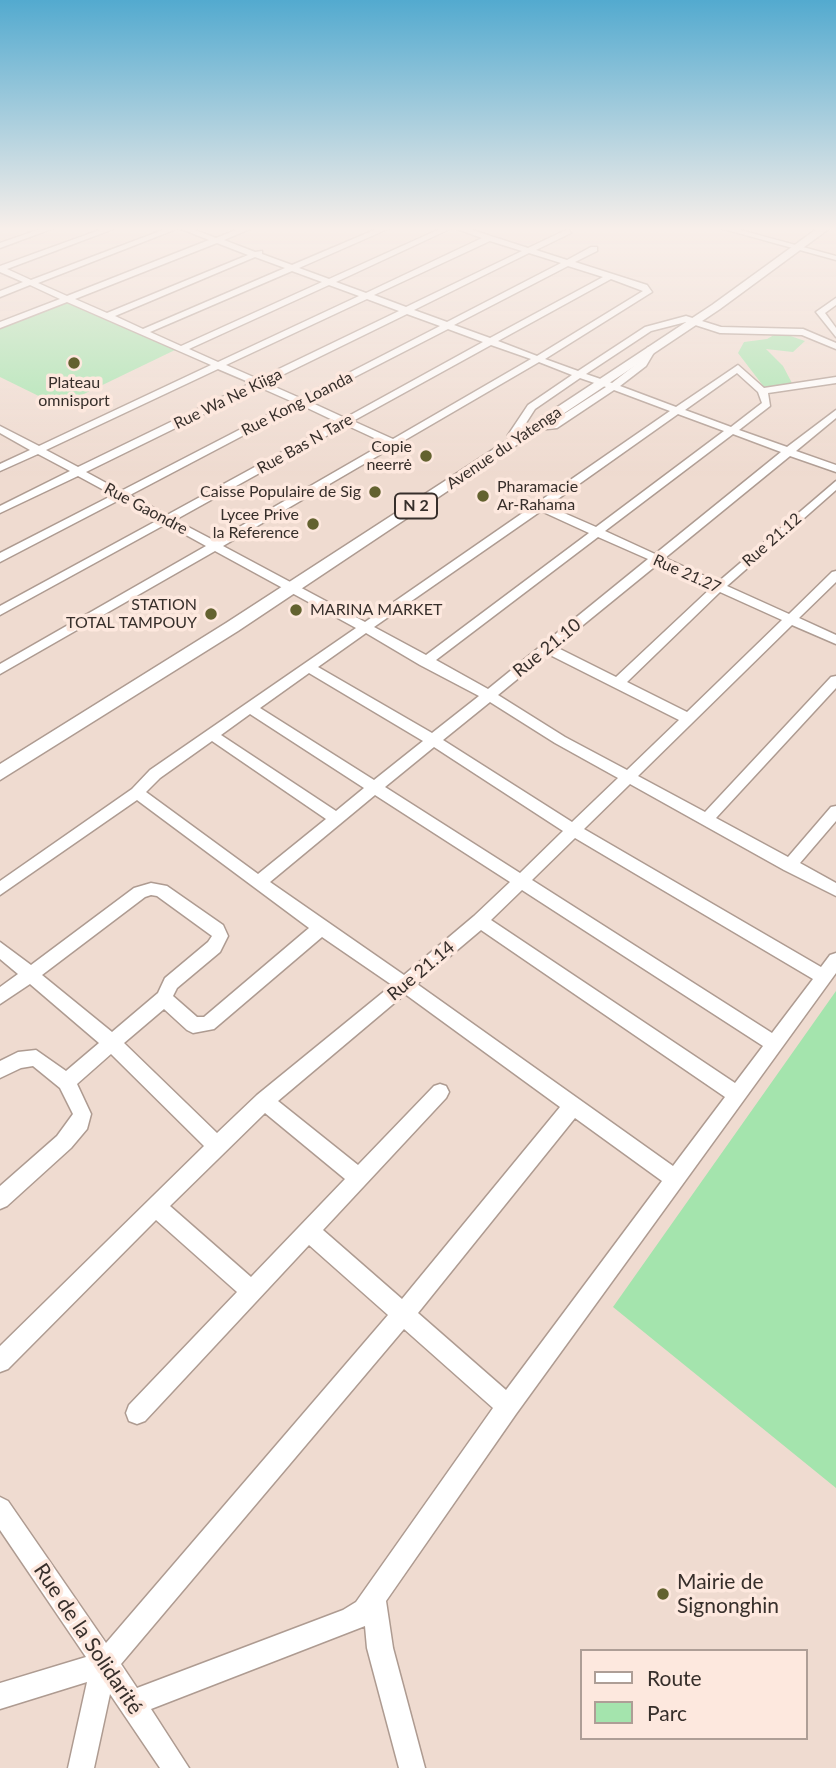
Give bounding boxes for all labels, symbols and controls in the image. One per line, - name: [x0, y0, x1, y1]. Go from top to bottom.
- marker: Plateau omnisport: [66, 355, 82, 371]
- street label: Rue Wa Ne Kiiga: [171, 365, 285, 433]
- street label: Rue Kong Loanda: [238, 368, 356, 440]
- place label: Plateau omnisport: [38, 373, 110, 411]
- street label: Avenue du Yatenga: [443, 402, 565, 494]
- street label: Rue Bas N Tare: [254, 410, 356, 478]
- place label: Copie neerrė: [366, 437, 412, 475]
- marker: Copie neerrė: [418, 448, 434, 464]
- place label: Pharamacie Ar-Rahama: [497, 477, 578, 515]
- street label: Rue Gaondre: [101, 479, 191, 539]
- place label: Caisse Populaire de Sig: [200, 482, 361, 502]
- marker: Caisse Populaire de Sig: [367, 484, 383, 500]
- marker: Pharamacie Ar-Rahama: [475, 488, 491, 504]
- road number: N 2: [395, 494, 437, 519]
- place label: Lycee Prive la Reference: [213, 505, 299, 543]
- street label: Rue 21.12: [739, 509, 805, 571]
- marker: Lycee Prive la Reference: [305, 516, 321, 532]
- street label: Rue 21.27: [650, 551, 724, 597]
- place label: STATION TOTAL TAMPOUY: [66, 595, 197, 633]
- place label: MARINA MARKET: [310, 600, 442, 620]
- marker: MARINA MARKET: [288, 602, 304, 618]
- marker: STATION TOTAL TAMPOUY: [203, 606, 219, 622]
- street label: Rue 21.10: [509, 614, 585, 682]
- street label: Rue 21.14: [383, 937, 459, 1005]
- street label: Rue de la Solidarité: [28, 1559, 148, 1719]
- place label: Mairie de Signonghin: [677, 1569, 779, 1619]
- marker: Mairie de Signonghin: [655, 1586, 671, 1602]
- legend: [580, 1649, 808, 1740]
- text: Route: [647, 1665, 702, 1690]
- text: Parc: [647, 1700, 687, 1725]

